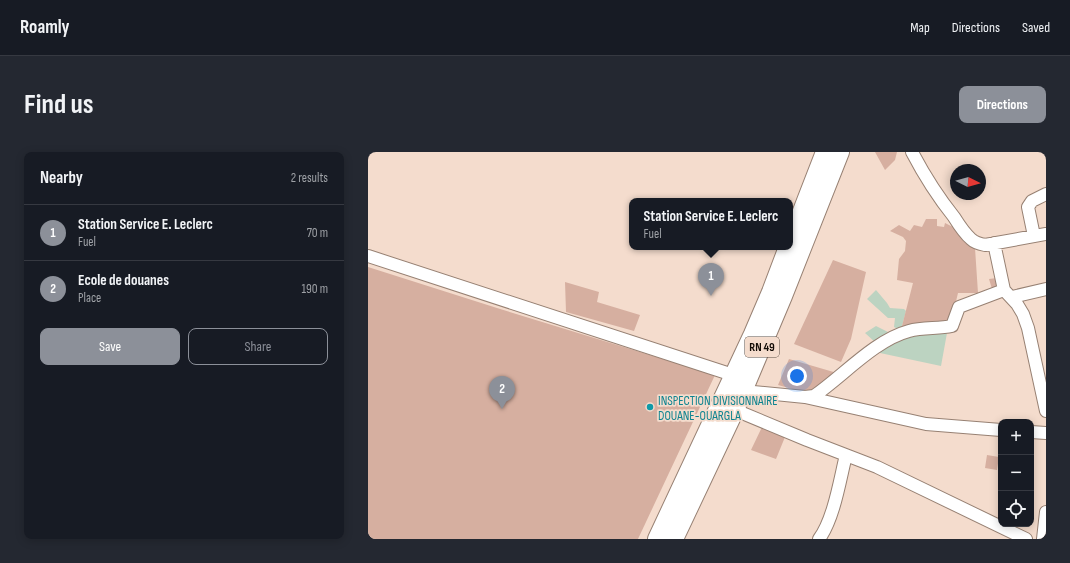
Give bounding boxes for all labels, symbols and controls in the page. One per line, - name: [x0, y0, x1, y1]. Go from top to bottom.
- text: Roamly: [20, 16, 70, 39]
- text: Map: [910, 19, 930, 36]
- text: Directions: [952, 19, 1000, 36]
- text: Saved: [1022, 19, 1050, 36]
- button: Directions: [959, 86, 1046, 123]
- text: Find us: [24, 88, 93, 121]
- north arrow: [950, 164, 986, 200]
- text: Nearby: [40, 168, 83, 188]
- text: 2 results: [291, 170, 328, 186]
- popup: [629, 198, 793, 250]
- text: Station Service E. Leclerc: [644, 207, 778, 226]
- text: Station Service E. Leclerc: [78, 215, 213, 234]
- text: 1: [50, 225, 56, 241]
- text: 70 m: [307, 225, 328, 241]
- text: Fuel: [644, 226, 662, 242]
- text: Fuel: [78, 234, 96, 250]
- pin: 1: [698, 263, 724, 296]
- text: Ecole de douanes: [78, 271, 169, 290]
- text: 2: [50, 281, 56, 297]
- text: 190 m: [301, 281, 328, 297]
- text: Place: [78, 290, 101, 306]
- button: Save: [40, 328, 180, 365]
- button: Share: [188, 328, 328, 365]
- road number: RN 49: [745, 337, 779, 357]
- your location: [787, 366, 807, 386]
- pin: 2: [489, 376, 515, 409]
- place label: INSPECTION DIVISIONNAIRE DOUANE-OUARGLA: [658, 393, 778, 424]
- marker: INSPECTION DIVISIONNAIRE DOUANE-OUARGLA: [645, 402, 655, 412]
- map controls: [998, 419, 1034, 527]
- button: +: [998, 419, 1034, 455]
- button: −: [998, 455, 1034, 491]
- button: locate: [998, 491, 1034, 527]

